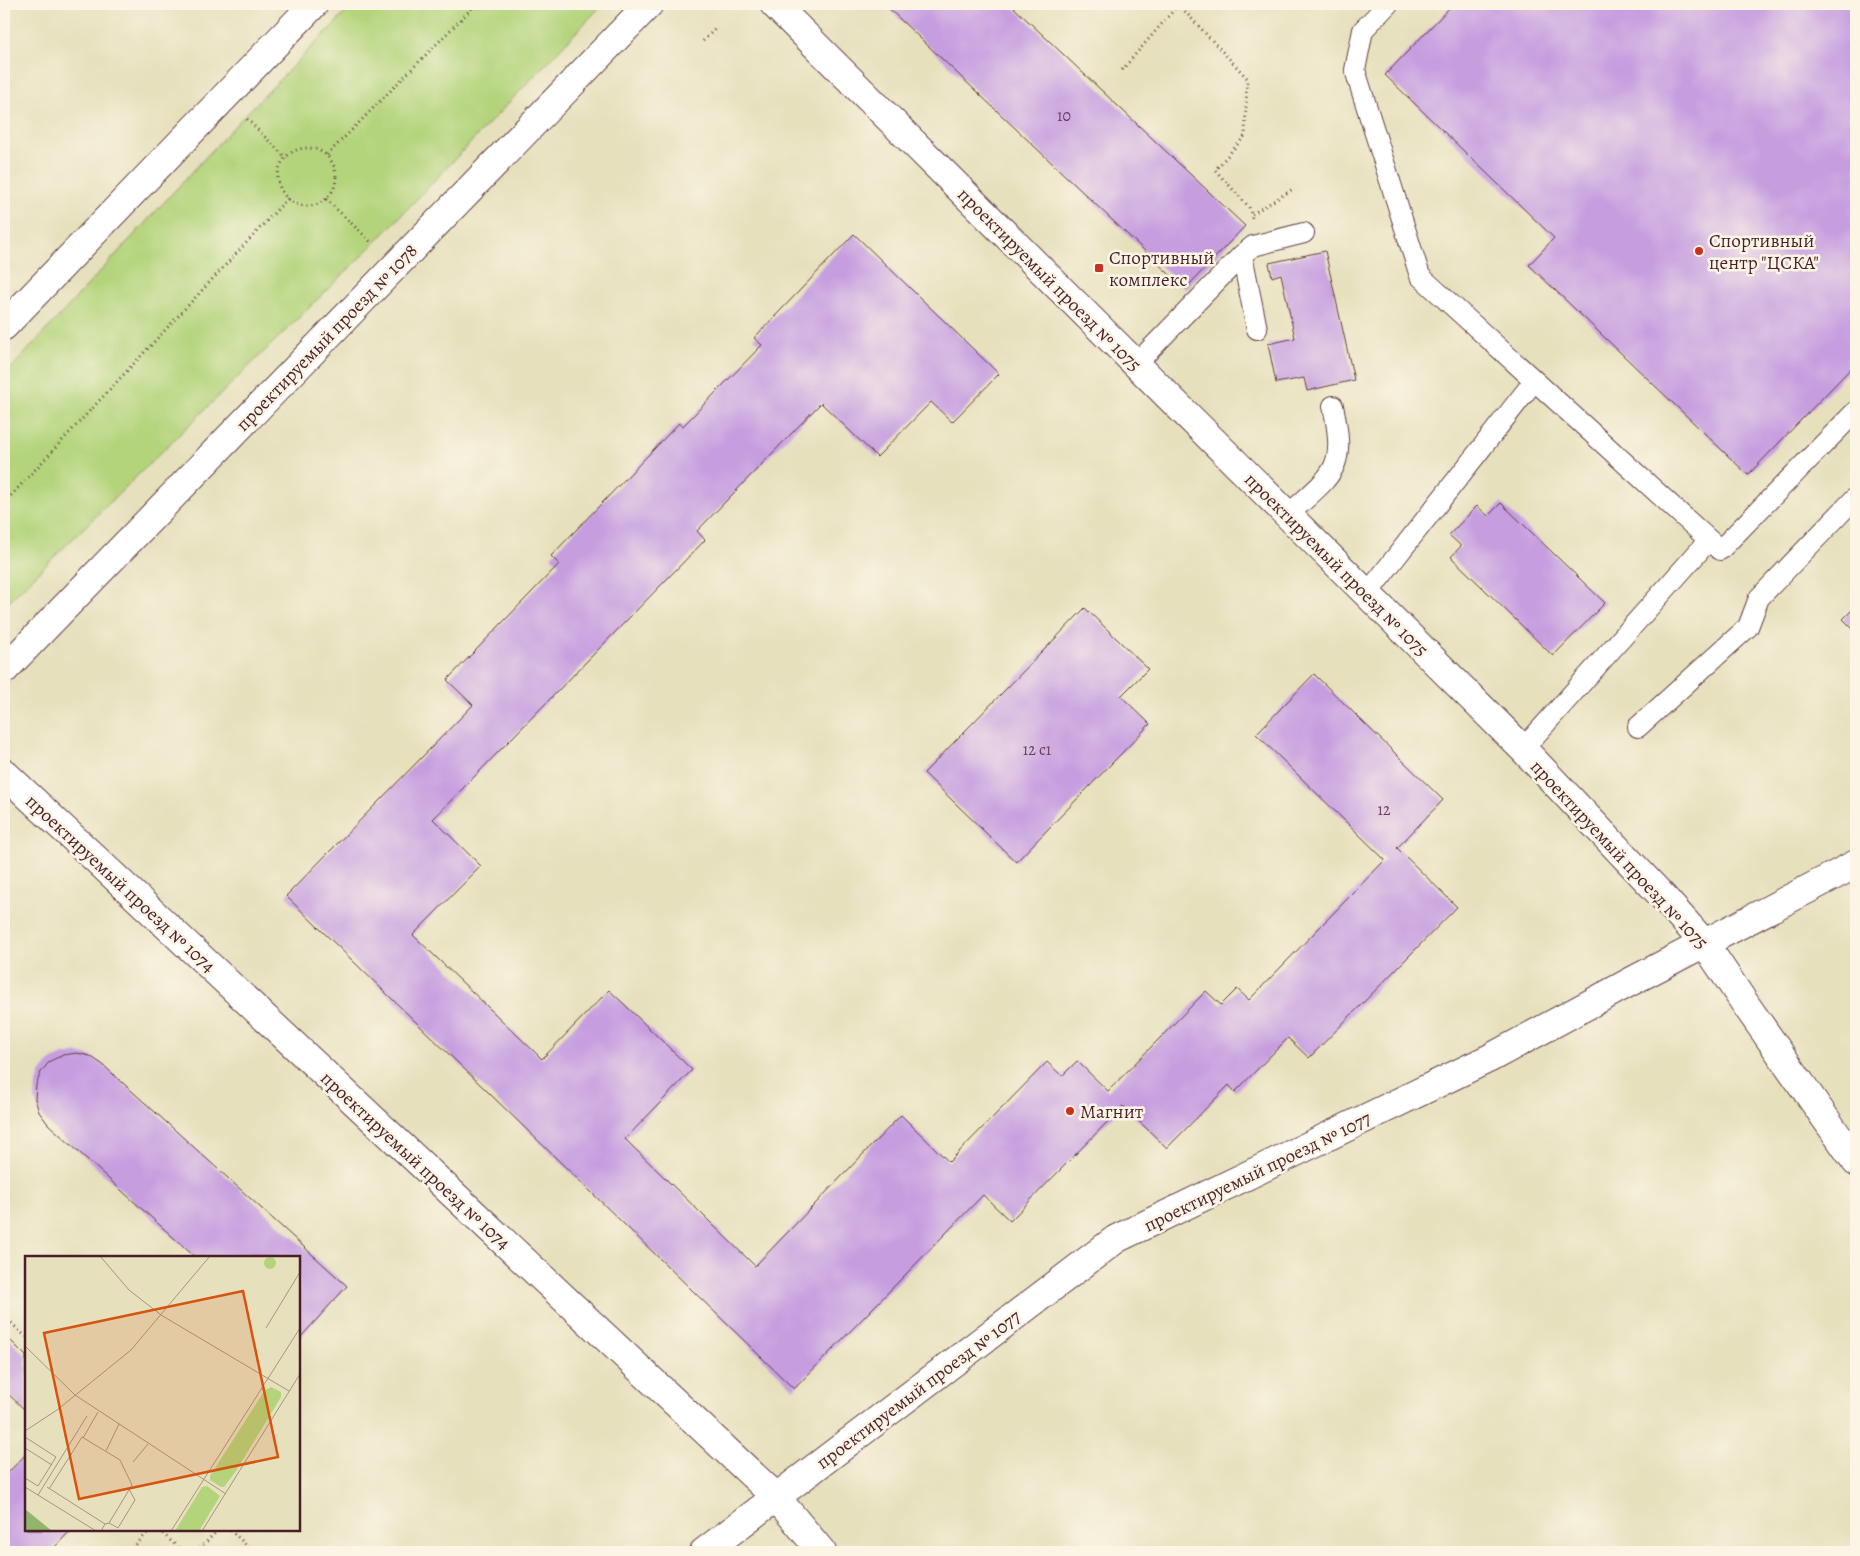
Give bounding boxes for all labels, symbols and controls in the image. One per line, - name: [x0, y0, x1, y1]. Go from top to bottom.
- house number: 10: [1057, 105, 1071, 127]
- street label: проектируемый проезд № 1075: [952, 182, 1147, 377]
- place label: Спортивный центр "ЦСКА": [1709, 228, 1819, 276]
- street label: проектируемый проезд № 1078: [230, 238, 423, 437]
- place label: Спортивный комплекс: [1109, 245, 1214, 293]
- marker: Спортивный центр "ЦСКА": [1693, 245, 1705, 257]
- marker: Спортивный комплекс: [1093, 262, 1105, 274]
- street label: проектируемый проезд № 1075: [1239, 467, 1434, 662]
- house number: 12 с1: [1023, 739, 1052, 761]
- street label: проектируемый проезд № 1075: [1524, 754, 1714, 955]
- street label: проектируемый проезд № 1074: [20, 789, 221, 979]
- house number: 12: [1377, 799, 1391, 821]
- street label: проектируемый проезд № 1074: [315, 1066, 516, 1256]
- place label: Магнит: [1080, 1099, 1144, 1125]
- marker: Магнит: [1064, 1105, 1076, 1117]
- street label: проектируемый проезд № 1077: [1139, 1105, 1376, 1238]
- inset map: [25, 1256, 300, 1531]
- street label: проектируемый проезд № 1077: [811, 1304, 1026, 1475]

